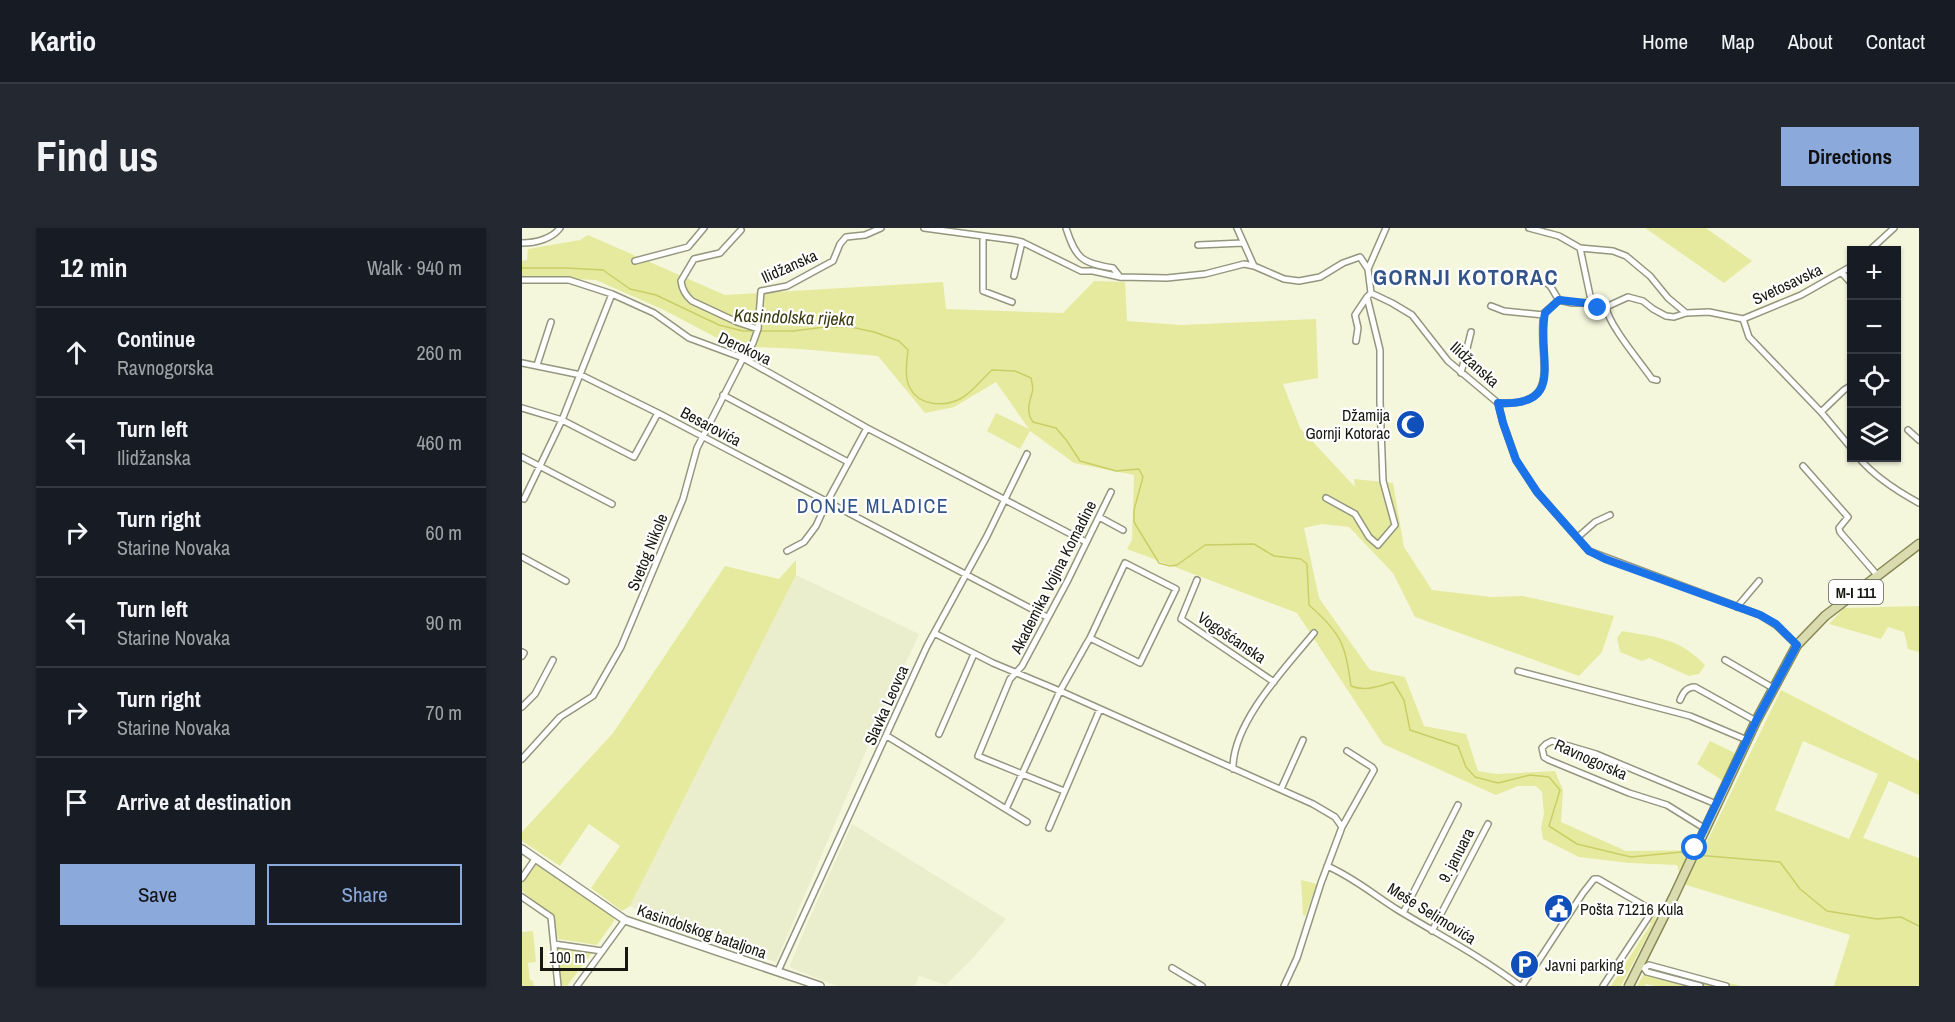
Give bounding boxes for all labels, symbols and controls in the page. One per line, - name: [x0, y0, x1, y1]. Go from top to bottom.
- text: Kartio: [30, 22, 96, 60]
- text: Home: [1642, 27, 1688, 56]
- text: Map: [1721, 27, 1755, 56]
- text: About: [1788, 27, 1833, 56]
- text: Contact: [1866, 27, 1925, 56]
- button: Directions: [1781, 127, 1919, 186]
- text: Find us: [36, 128, 158, 184]
- street label: Ilidžanska: [758, 244, 821, 288]
- map controls: [1847, 246, 1901, 462]
- button: +: [1847, 246, 1901, 300]
- text: 12 min: [60, 250, 128, 285]
- text: Walk · 940 m: [367, 254, 462, 281]
- street label: Svetosavska: [1749, 258, 1826, 310]
- district label: GORNJI KOTORAC: [1373, 262, 1559, 292]
- route end: [1584, 294, 1610, 320]
- button: −: [1847, 300, 1901, 354]
- water label: Kasindolska rijeka: [733, 302, 855, 332]
- text: Continue: [117, 324, 195, 354]
- street label: Derokova: [715, 326, 776, 370]
- icon: ahead: [60, 336, 93, 369]
- street label: Ilidžanska: [1446, 336, 1505, 392]
- text: 260 m: [416, 339, 462, 366]
- text: Ravnogorska: [117, 354, 214, 381]
- button: locate: [1847, 354, 1901, 408]
- street label: Besarovića: [677, 401, 746, 451]
- place label: Džamija Gornji Kotorac: [1305, 404, 1391, 444]
- mosque icon: Džamija Gornji Kotorac: [1395, 408, 1427, 440]
- button: layers: [1847, 408, 1901, 462]
- text: Turn left: [117, 414, 188, 444]
- icon: left: [60, 426, 93, 459]
- text: 460 m: [416, 429, 462, 456]
- text: Ilidžanska: [117, 444, 191, 471]
- district label: DONJE MLADICE: [797, 492, 949, 519]
- street label: Akademika Vojina Komadine: [1004, 497, 1101, 658]
- text: Turn right: [117, 504, 201, 534]
- street label: Svetog Nikole: [622, 510, 672, 594]
- icon: right: [60, 516, 93, 549]
- text: 60 m: [426, 519, 462, 546]
- text: Starine Novaka: [117, 534, 230, 561]
- road number: M-I 111: [1829, 580, 1883, 604]
- text: Turn left: [117, 594, 188, 624]
- icon: left: [60, 606, 93, 639]
- street label: Vogošćanska: [1193, 606, 1271, 668]
- text: 90 m: [426, 609, 462, 636]
- text: Starine Novaka: [117, 624, 230, 651]
- street label: Slavka Leovca: [859, 661, 914, 748]
- text: Turn right: [117, 684, 201, 714]
- icon: right: [60, 696, 93, 729]
- text: 70 m: [426, 699, 462, 726]
- text: Starine Novaka: [117, 714, 230, 741]
- street label: Ravnogorska: [1551, 733, 1631, 785]
- icon: arrive: [60, 786, 93, 819]
- text: Arrive at destination: [117, 787, 291, 817]
- street label: 9. januara: [1433, 823, 1479, 886]
- route start: [1681, 834, 1707, 860]
- button: Save: [60, 864, 255, 925]
- button: Share: [267, 864, 462, 925]
- street label: Meše Selimovića: [1384, 877, 1481, 949]
- public building icon: Pošta 71216 Kula: [1543, 893, 1575, 925]
- place label: Pošta 71216 Kula: [1580, 898, 1684, 920]
- street label: Kasindolskog bataljona: [634, 899, 770, 964]
- scale bar: [540, 944, 628, 972]
- text: 100 m: [549, 946, 585, 968]
- parking icon: Javni parking: [1508, 949, 1540, 981]
- place label: Javni parking: [1545, 954, 1624, 976]

